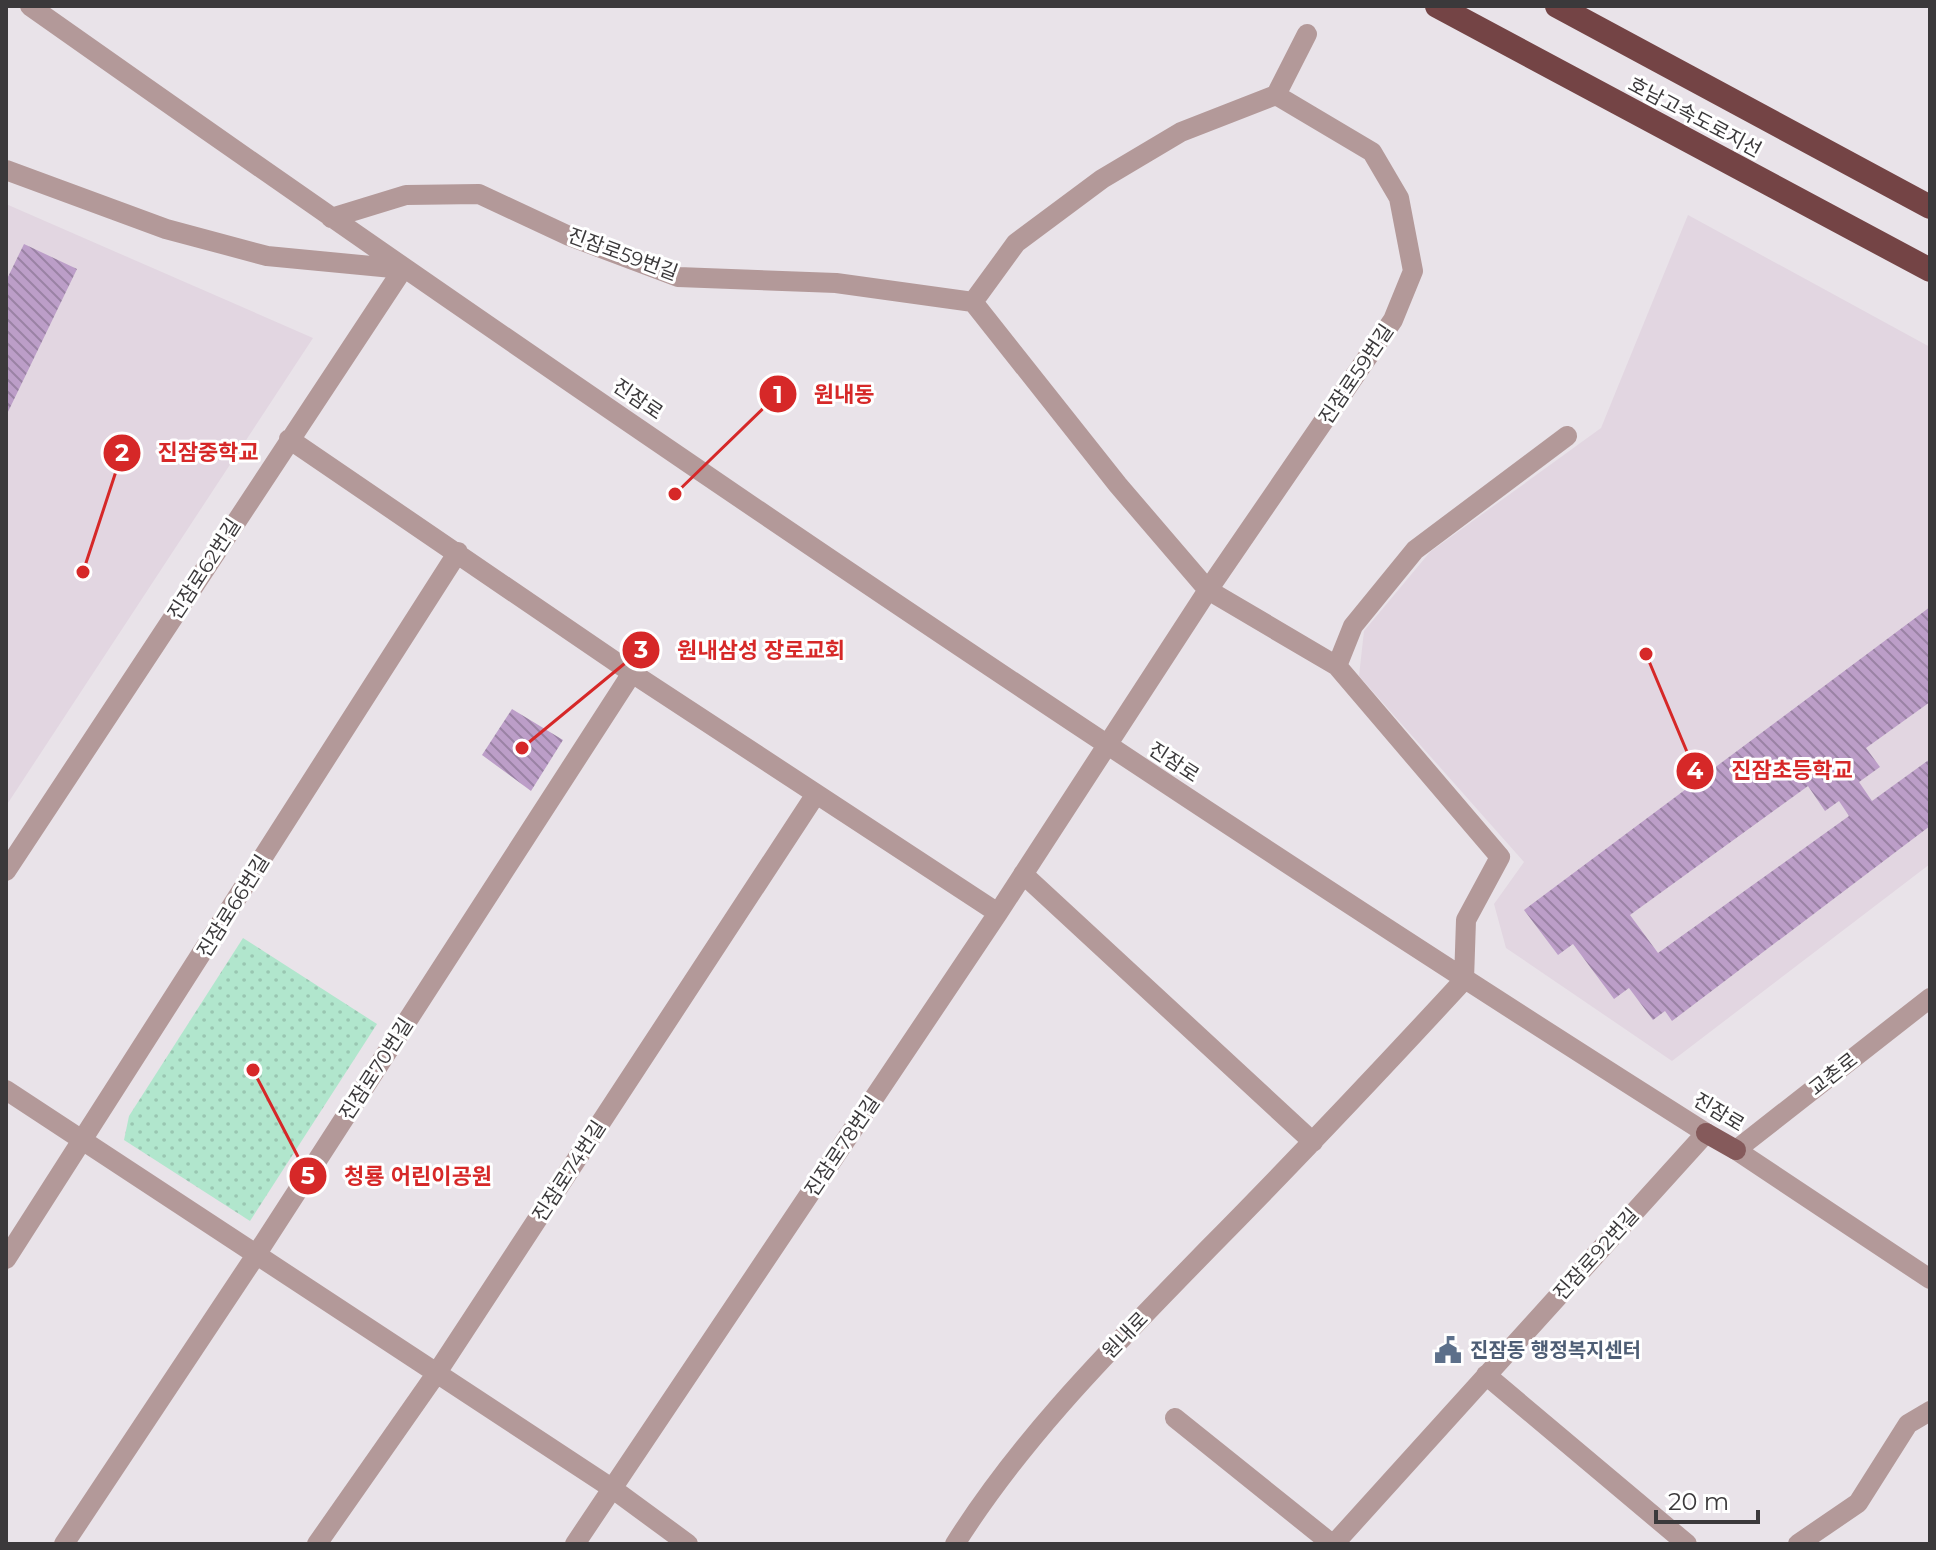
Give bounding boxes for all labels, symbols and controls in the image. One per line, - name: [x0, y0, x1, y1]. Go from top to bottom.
- street label: 호남고속도로지선: [1624, 72, 1766, 162]
- street label: 진잠로59번길: [565, 223, 681, 285]
- street label: 진잠로59번길: [1314, 319, 1398, 429]
- callout: 원내동: [758, 371, 891, 417]
- street label: 진잠로: [608, 374, 668, 424]
- text: 1: [773, 380, 783, 409]
- text: 원내동: [814, 381, 874, 408]
- callout: 진잠중학교: [102, 430, 275, 476]
- text: 2: [115, 438, 129, 467]
- text: 진잠중학교: [157, 439, 259, 466]
- street label: 진잠로62번길: [162, 514, 246, 624]
- callout: 원내삼성 장로교회: [621, 627, 861, 673]
- text: 3: [633, 635, 648, 664]
- text: 원내삼성 장로교회: [677, 637, 845, 664]
- street label: 진잠로: [1144, 737, 1204, 787]
- callout: 진잠초등학교: [1675, 748, 1869, 794]
- text: 4: [1687, 756, 1704, 785]
- text: 진잠초등학교: [1731, 757, 1853, 784]
- street label: 진잠로66번길: [192, 850, 274, 962]
- street label: 진잠로70번길: [334, 1014, 418, 1124]
- street label: 교촌로: [1804, 1048, 1862, 1100]
- street label: 진잠로: [1689, 1087, 1749, 1137]
- street label: 진잠로78번길: [800, 1091, 884, 1201]
- street label: 진잠로74번길: [527, 1116, 611, 1226]
- callout: 청룡 어린이공원: [288, 1153, 508, 1199]
- text: 5: [301, 1161, 315, 1190]
- text: 청룡 어린이공원: [344, 1163, 492, 1190]
- street label: 진잠로92번길: [1548, 1203, 1644, 1305]
- street label: 원내로: [1097, 1307, 1153, 1363]
- public building icon: 진잠동 행정복지센터: [1433, 1335, 1463, 1365]
- place label: 진잠동 행정복지센터: [1470, 1338, 1641, 1362]
- scale bar: [1656, 1474, 1758, 1524]
- text: 20 m: [1668, 1487, 1729, 1516]

